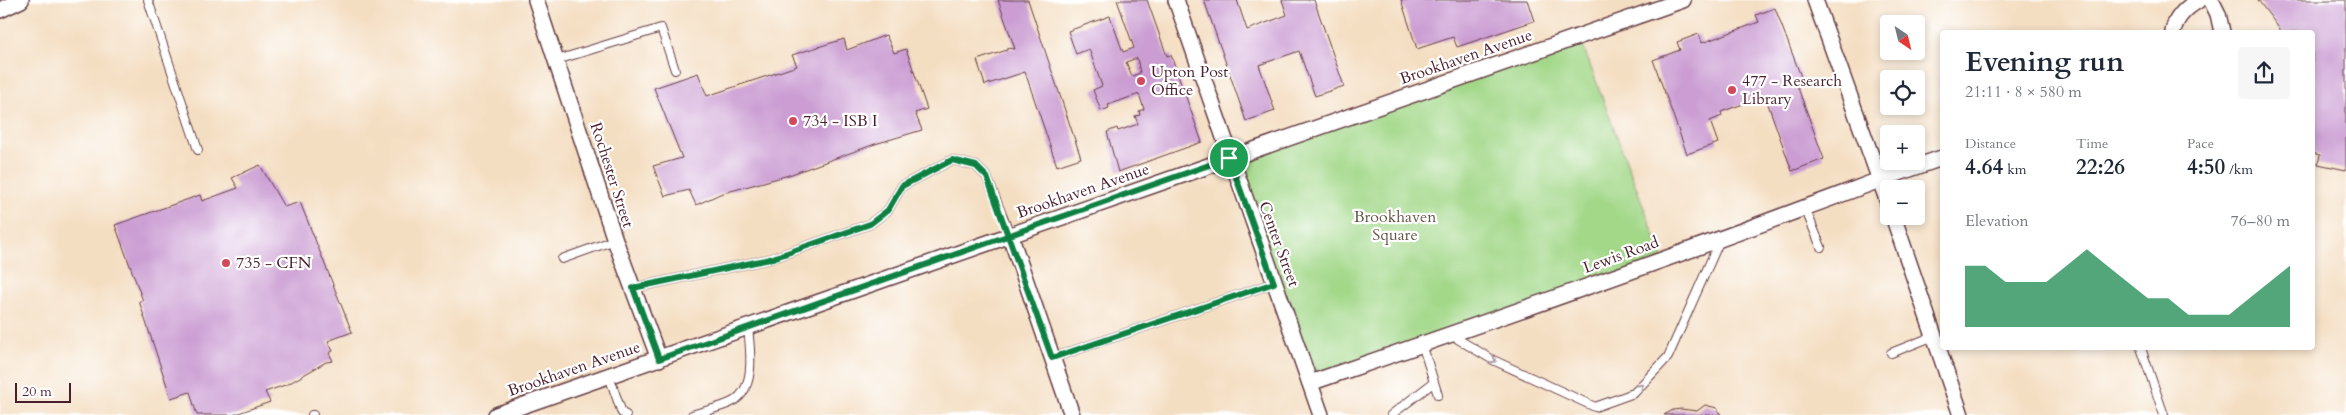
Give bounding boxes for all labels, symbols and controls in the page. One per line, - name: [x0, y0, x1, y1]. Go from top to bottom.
- north arrow: [1880, 15, 1925, 60]
- map controls: [1880, 15, 1925, 225]
- street label: Brookhaven Avenue: [1397, 24, 1535, 90]
- text: Evening run: [1965, 43, 2124, 81]
- button: share: [2238, 47, 2290, 99]
- place label: Upton Post Office: [1151, 61, 1228, 101]
- place label: 477 - Research Library: [1742, 70, 1842, 110]
- button: locate: [1880, 70, 1925, 115]
- marker: Upton Post Office: [1135, 75, 1147, 87]
- text: 21:11 · 8 × 580 m: [1965, 81, 2082, 103]
- marker: 477 - Research Library: [1726, 84, 1738, 96]
- place label: 734 - ISB I: [803, 110, 877, 132]
- marker: 734 - ISB I: [787, 115, 799, 127]
- street label: Rochester Street: [585, 120, 639, 230]
- button: +: [1880, 125, 1925, 170]
- text: Distance: [1965, 134, 2016, 153]
- text: Time: [2076, 134, 2108, 153]
- text: Pace: [2187, 134, 2214, 153]
- pin: [1208, 137, 1250, 179]
- icon: arrive: [1215, 144, 1243, 172]
- text: 4.64: [1965, 153, 2003, 182]
- text: 22:26: [2076, 153, 2125, 182]
- text: 4:50: [2187, 153, 2225, 182]
- street label: Brookhaven Avenue: [1014, 158, 1152, 224]
- text: km: [2003, 160, 2026, 179]
- text: /km: [2225, 160, 2253, 179]
- button: −: [1880, 180, 1925, 225]
- street label: Center Street: [1253, 198, 1305, 290]
- park label: Brookhaven Square: [1354, 206, 1436, 246]
- text: Elevation: [1965, 210, 2029, 232]
- text: 76–80 m: [2231, 210, 2290, 232]
- street label: Lewis Road: [1580, 231, 1662, 279]
- place label: 735 - CFN: [236, 252, 312, 274]
- marker: 735 - CFN: [220, 257, 232, 269]
- street label: Brookhaven Avenue: [505, 336, 643, 402]
- one-way arrow: [1488, 354, 1497, 364]
- scale bar: [15, 380, 71, 403]
- text: 20 m: [22, 382, 52, 401]
- one-way arrow: [1634, 384, 1643, 393]

